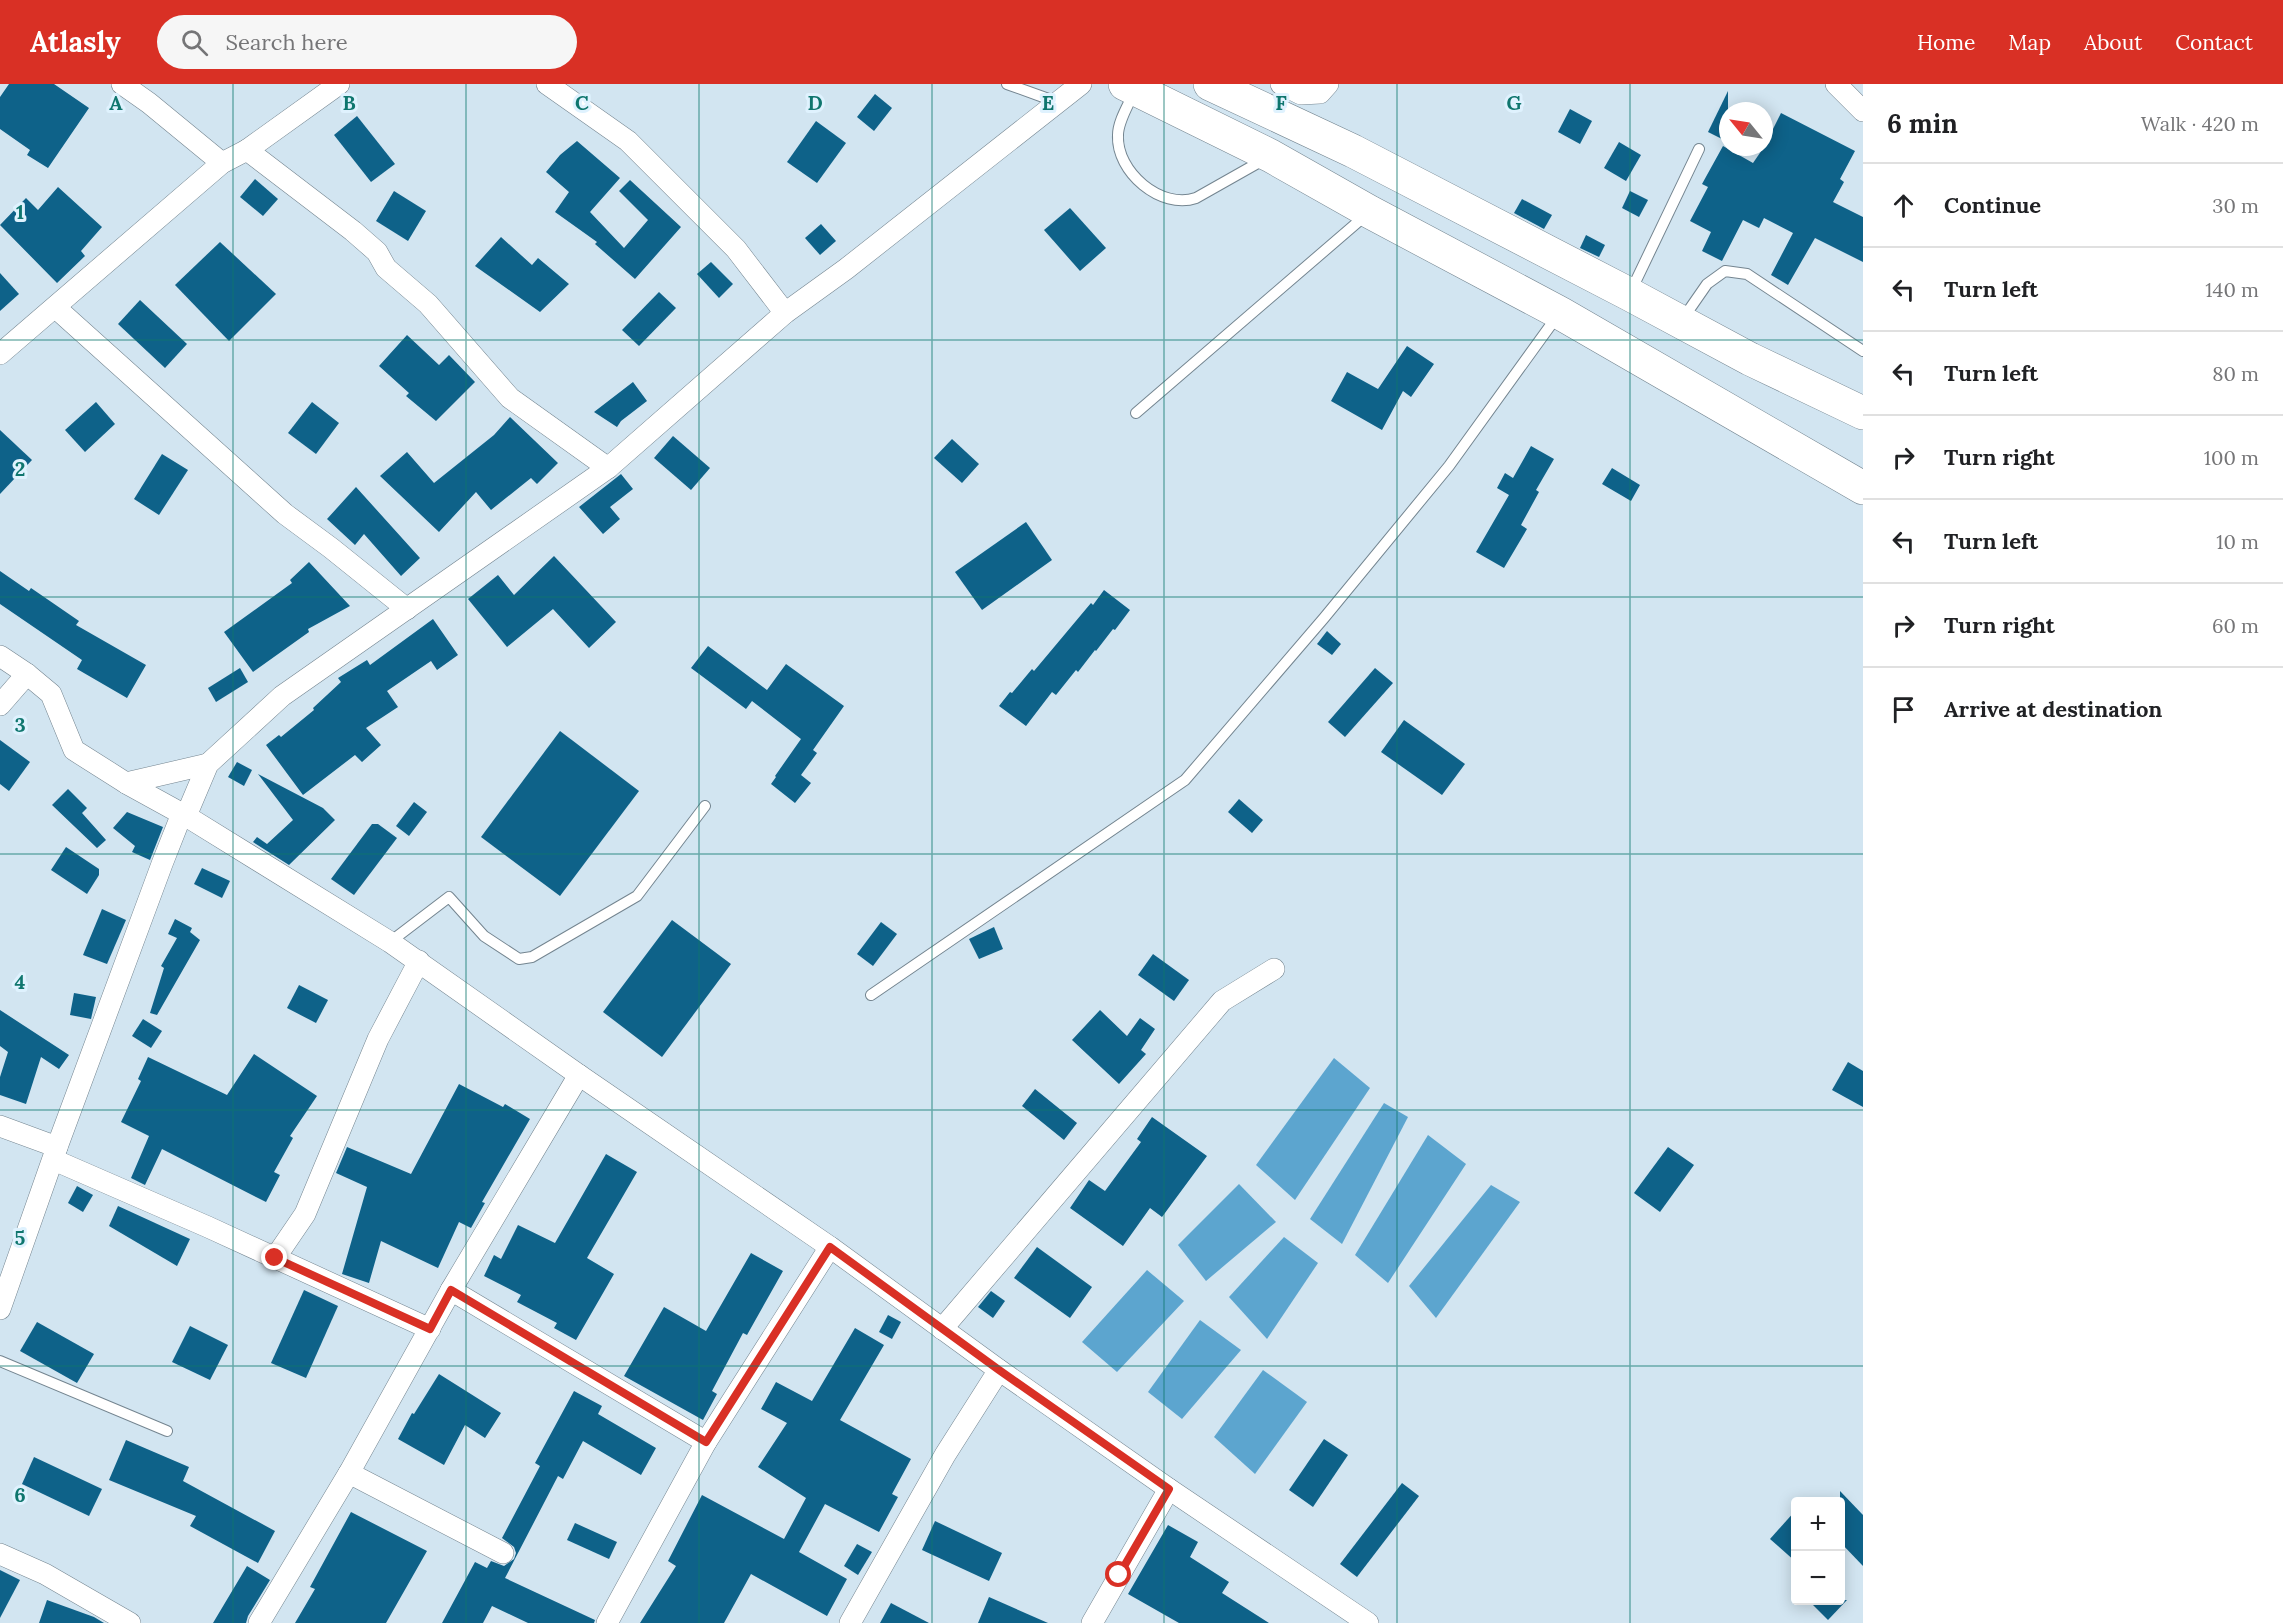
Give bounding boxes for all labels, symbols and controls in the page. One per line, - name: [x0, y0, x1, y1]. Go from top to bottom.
- search box: [157, 15, 577, 69]
- text: Atlasly: [30, 24, 121, 60]
- icon: search: [178, 26, 211, 59]
- text: Search here: [226, 28, 348, 56]
- text: Home: [1917, 29, 1975, 56]
- text: Map: [2008, 29, 2051, 56]
- text: About: [2084, 29, 2142, 56]
- text: Contact: [2175, 29, 2253, 56]
- text: A: [109, 90, 123, 115]
- text: B: [342, 90, 356, 115]
- text: C: [575, 90, 589, 115]
- text: D: [807, 90, 823, 115]
- text: E: [1042, 90, 1054, 115]
- text: F: [1275, 90, 1287, 115]
- text: G: [1506, 90, 1522, 115]
- north arrow: [1719, 102, 1773, 156]
- text: 6 min: [1887, 107, 1958, 140]
- text: Walk · 420 m: [2141, 111, 2259, 136]
- icon: ahead: [1887, 189, 1920, 222]
- text: Continue: [1944, 191, 2041, 219]
- text: 30 m: [2212, 193, 2259, 218]
- text: 1: [16, 199, 24, 224]
- icon: left: [1887, 273, 1920, 306]
- text: Turn left: [1944, 275, 2038, 303]
- text: 140 m: [2205, 277, 2259, 302]
- icon: left: [1887, 357, 1920, 390]
- text: Turn left: [1944, 359, 2038, 387]
- text: 80 m: [2212, 361, 2259, 386]
- icon: right: [1887, 441, 1920, 474]
- text: Turn right: [1944, 443, 2055, 471]
- text: 100 m: [2204, 445, 2259, 470]
- text: 2: [15, 456, 25, 481]
- icon: left: [1887, 525, 1920, 558]
- text: Turn left: [1944, 527, 2038, 555]
- text: 10 m: [2216, 529, 2259, 554]
- icon: right: [1887, 609, 1920, 642]
- text: Turn right: [1944, 611, 2055, 639]
- text: 60 m: [2212, 613, 2259, 638]
- icon: arrive: [1887, 693, 1920, 726]
- text: Arrive at destination: [1944, 695, 2162, 723]
- text: 3: [14, 712, 26, 737]
- text: 4: [15, 969, 26, 994]
- text: 5: [15, 1225, 26, 1250]
- route end: [261, 1244, 287, 1270]
- text: 6: [14, 1482, 26, 1507]
- map controls: [1791, 1497, 1845, 1605]
- button: +: [1791, 1497, 1845, 1551]
- button: −: [1791, 1551, 1845, 1605]
- route start: [1105, 1561, 1131, 1587]

